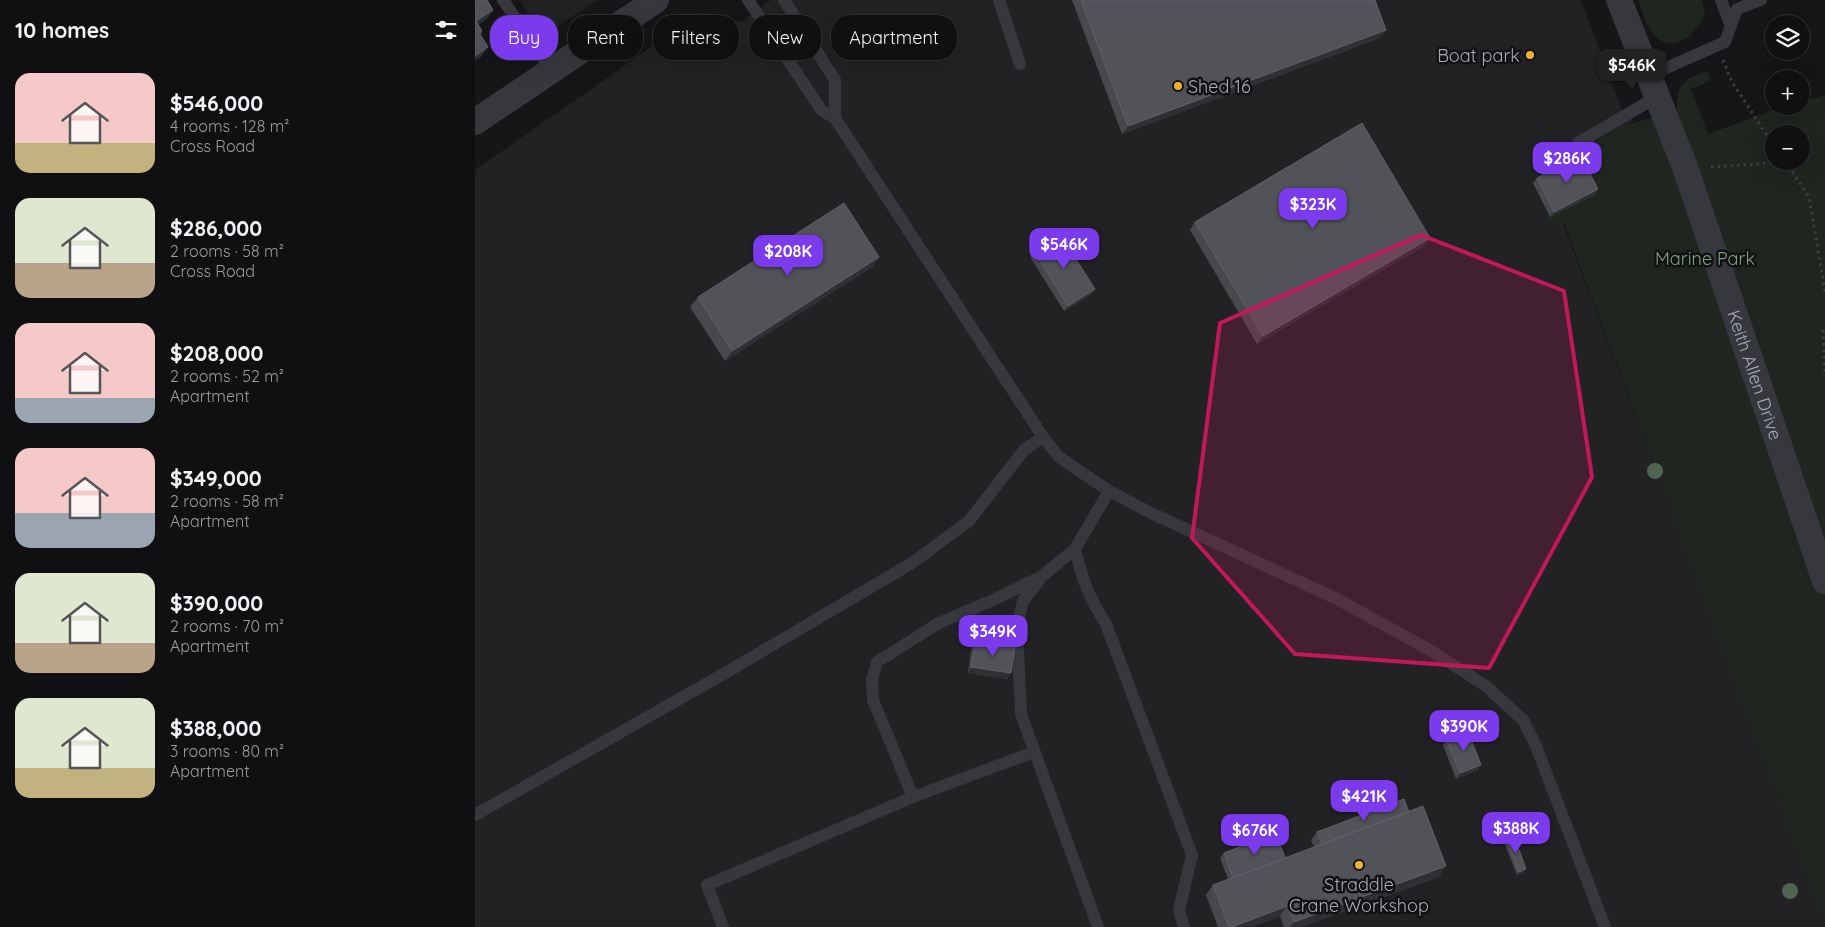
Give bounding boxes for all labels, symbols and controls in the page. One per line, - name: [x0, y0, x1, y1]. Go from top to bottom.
- chip: Buy: [490, 15, 558, 60]
- chip: Rent: [568, 15, 643, 60]
- chip: Filters: [653, 15, 739, 60]
- chip: New: [749, 15, 821, 60]
- chip: Apartment: [831, 15, 957, 60]
- map controls: [1765, 15, 1810, 170]
- button: layers: [1765, 15, 1810, 60]
- icon: filters: [432, 16, 460, 44]
- text: 10 homes: [15, 17, 109, 43]
- place label: Boat park: [1437, 44, 1520, 67]
- pin: $546K: [1597, 48, 1667, 91]
- marker: Boat park: [1524, 49, 1536, 61]
- text: $546K: [1608, 55, 1656, 75]
- button: +: [1765, 70, 1810, 115]
- place label: Shed 16: [1188, 75, 1251, 98]
- marker: Shed 16: [1172, 80, 1184, 92]
- text: $546,000: [170, 90, 263, 116]
- icon: home: [55, 93, 115, 153]
- text: 4 rooms · 128 m²: [170, 116, 289, 136]
- button: −: [1765, 125, 1810, 170]
- text: Cross Road: [170, 136, 255, 156]
- pin: $286K: [1532, 142, 1602, 184]
- text: $286K: [1544, 148, 1590, 168]
- pin: $323K: [1278, 188, 1348, 230]
- text: $323K: [1290, 194, 1336, 214]
- text: $286,000: [170, 215, 262, 241]
- icon: home: [55, 218, 115, 278]
- pin: $546K: [1029, 228, 1099, 270]
- pin: $208K: [753, 234, 823, 277]
- text: $546K: [1040, 234, 1088, 254]
- text: 2 rooms · 58 m²: [170, 241, 284, 261]
- text: $208K: [764, 241, 812, 261]
- park label: Marine Park: [1655, 247, 1755, 270]
- text: Cross Road: [170, 261, 255, 281]
- street label: Keith Allen Drive: [1723, 307, 1788, 443]
- text: $208,000: [170, 340, 263, 366]
- icon: home: [55, 343, 115, 403]
- text: 2 rooms · 52 m²: [170, 366, 284, 386]
- text: Apartment: [170, 386, 250, 406]
- text: $349,000: [170, 465, 262, 491]
- icon: home: [55, 468, 115, 528]
- text: 2 rooms · 58 m²: [170, 491, 284, 511]
- text: Apartment: [170, 511, 250, 531]
- text: $390,000: [170, 590, 263, 616]
- icon: home: [55, 593, 115, 653]
- pin: $349K: [958, 614, 1028, 657]
- text: 2 rooms · 70 m²: [170, 616, 284, 636]
- text: $349K: [970, 621, 1016, 641]
- text: Apartment: [170, 636, 250, 656]
- pin: $390K: [1429, 710, 1499, 752]
- text: $388,000: [170, 715, 261, 741]
- text: $390K: [1440, 716, 1488, 736]
- icon: home: [55, 718, 115, 778]
- text: 3 rooms · 80 m²: [170, 741, 284, 761]
- text: Apartment: [170, 761, 250, 781]
- pin: $421K: [1329, 780, 1399, 822]
- text: $421K: [1342, 786, 1386, 806]
- pin: $388K: [1481, 812, 1551, 854]
- pin: $676K: [1220, 814, 1290, 856]
- text: $388K: [1493, 818, 1539, 838]
- text: $676K: [1232, 820, 1278, 840]
- marker: Straddle Crane Workshop: [1353, 859, 1365, 871]
- place label: Straddle Crane Workshop: [1289, 873, 1429, 917]

